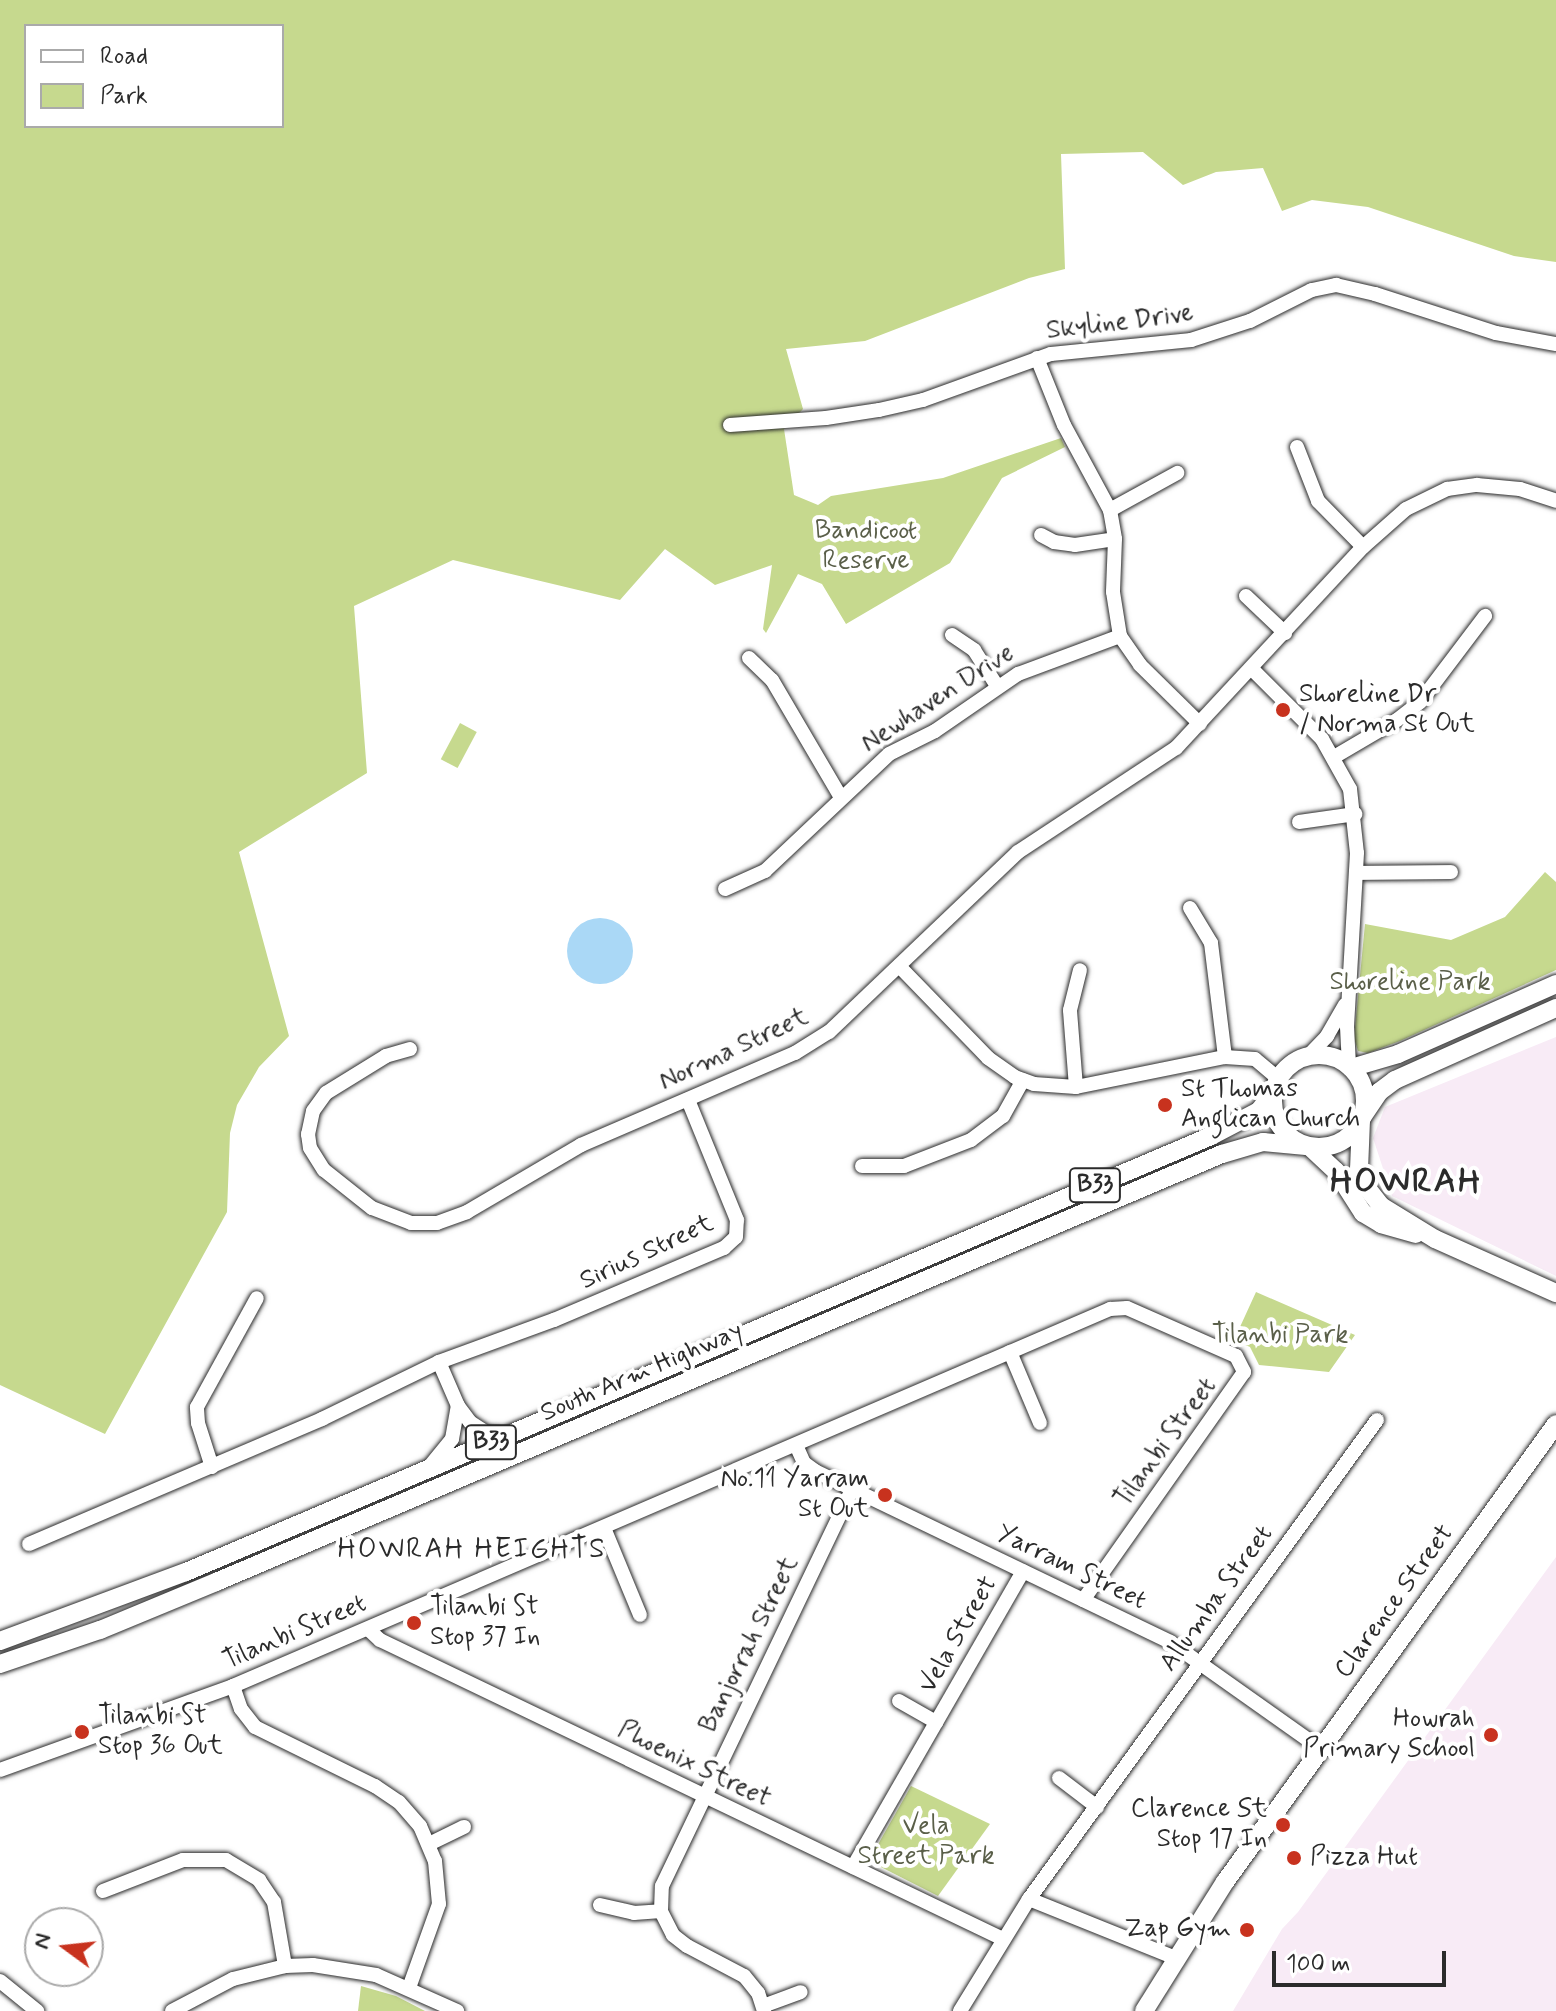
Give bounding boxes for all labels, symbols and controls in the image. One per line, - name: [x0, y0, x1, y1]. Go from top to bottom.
- legend: [24, 24, 284, 128]
- text: Road: [100, 41, 148, 72]
- text: Park: [100, 81, 148, 112]
- street label: Skyline Drive: [1045, 299, 1195, 347]
- park label: Bandicoot Reserve: [815, 516, 917, 578]
- street label: Newhaven Drive: [857, 639, 1019, 759]
- place label: Shoreline Dr / Norma St Out: [1299, 679, 1475, 740]
- marker: Shoreline Dr / Norma St Out: [1274, 701, 1292, 719]
- park label: Shoreline Park: [1330, 967, 1490, 999]
- street label: Norma Street: [655, 1002, 813, 1098]
- place label: St Thomas Anglican Church: [1181, 1074, 1366, 1136]
- marker: St Thomas Anglican Church: [1156, 1096, 1174, 1114]
- district label: HOWRAH: [1330, 1162, 1482, 1202]
- road number: B33: [1067, 1165, 1123, 1205]
- street label: Sirius Street: [575, 1209, 719, 1297]
- street label: South Arm Highway: [537, 1317, 747, 1429]
- park label: Tilanbi Park: [1213, 1320, 1347, 1352]
- street label: Tilanbi Street: [1107, 1370, 1225, 1516]
- road number: B33: [463, 1422, 519, 1462]
- place label: No.11 Yarram St Out: [720, 1464, 869, 1526]
- marker: No.11 Yarram St Out: [876, 1486, 894, 1504]
- street label: Yarram Street: [989, 1517, 1153, 1619]
- street label: Allumba Street: [1152, 1518, 1282, 1680]
- street label: Clarence Street: [1329, 1520, 1461, 1684]
- district label: HOWRAH HEIGHTS: [337, 1533, 607, 1567]
- street label: Banjorrah Street: [694, 1552, 806, 1738]
- street label: Vela Street: [913, 1572, 1005, 1698]
- street label: Tilanbi Street: [216, 1588, 374, 1678]
- place label: Tilanbi St Stop 37 In: [430, 1592, 540, 1654]
- marker: Tilanbi St Stop 37 In: [405, 1614, 423, 1632]
- place label: Tilanbi St Stop 36 Out: [98, 1701, 223, 1762]
- place label: Howrah Primary School: [1303, 1704, 1475, 1766]
- street label: Phoenix Street: [613, 1715, 775, 1815]
- marker: Tilanbi St Stop 36 Out: [73, 1723, 91, 1741]
- marker: Howrah Primary School: [1482, 1726, 1500, 1744]
- place label: Clarence St Stop 17 In: [1136, 1794, 1267, 1856]
- park label: Vela Street Park: [859, 1811, 993, 1872]
- marker: Clarence St Stop 17 In: [1274, 1816, 1292, 1834]
- place label: Pizza Hut: [1310, 1842, 1416, 1874]
- marker: Pizza Hut: [1285, 1849, 1303, 1867]
- north arrow: [24, 1907, 104, 1987]
- place label: Zap Gym: [1121, 1914, 1231, 1946]
- marker: Zap Gym: [1238, 1921, 1256, 1939]
- text: N: [27, 1931, 58, 1952]
- scale bar: [1276, 1935, 1450, 1985]
- text: 100 m: [1286, 1949, 1350, 1980]

